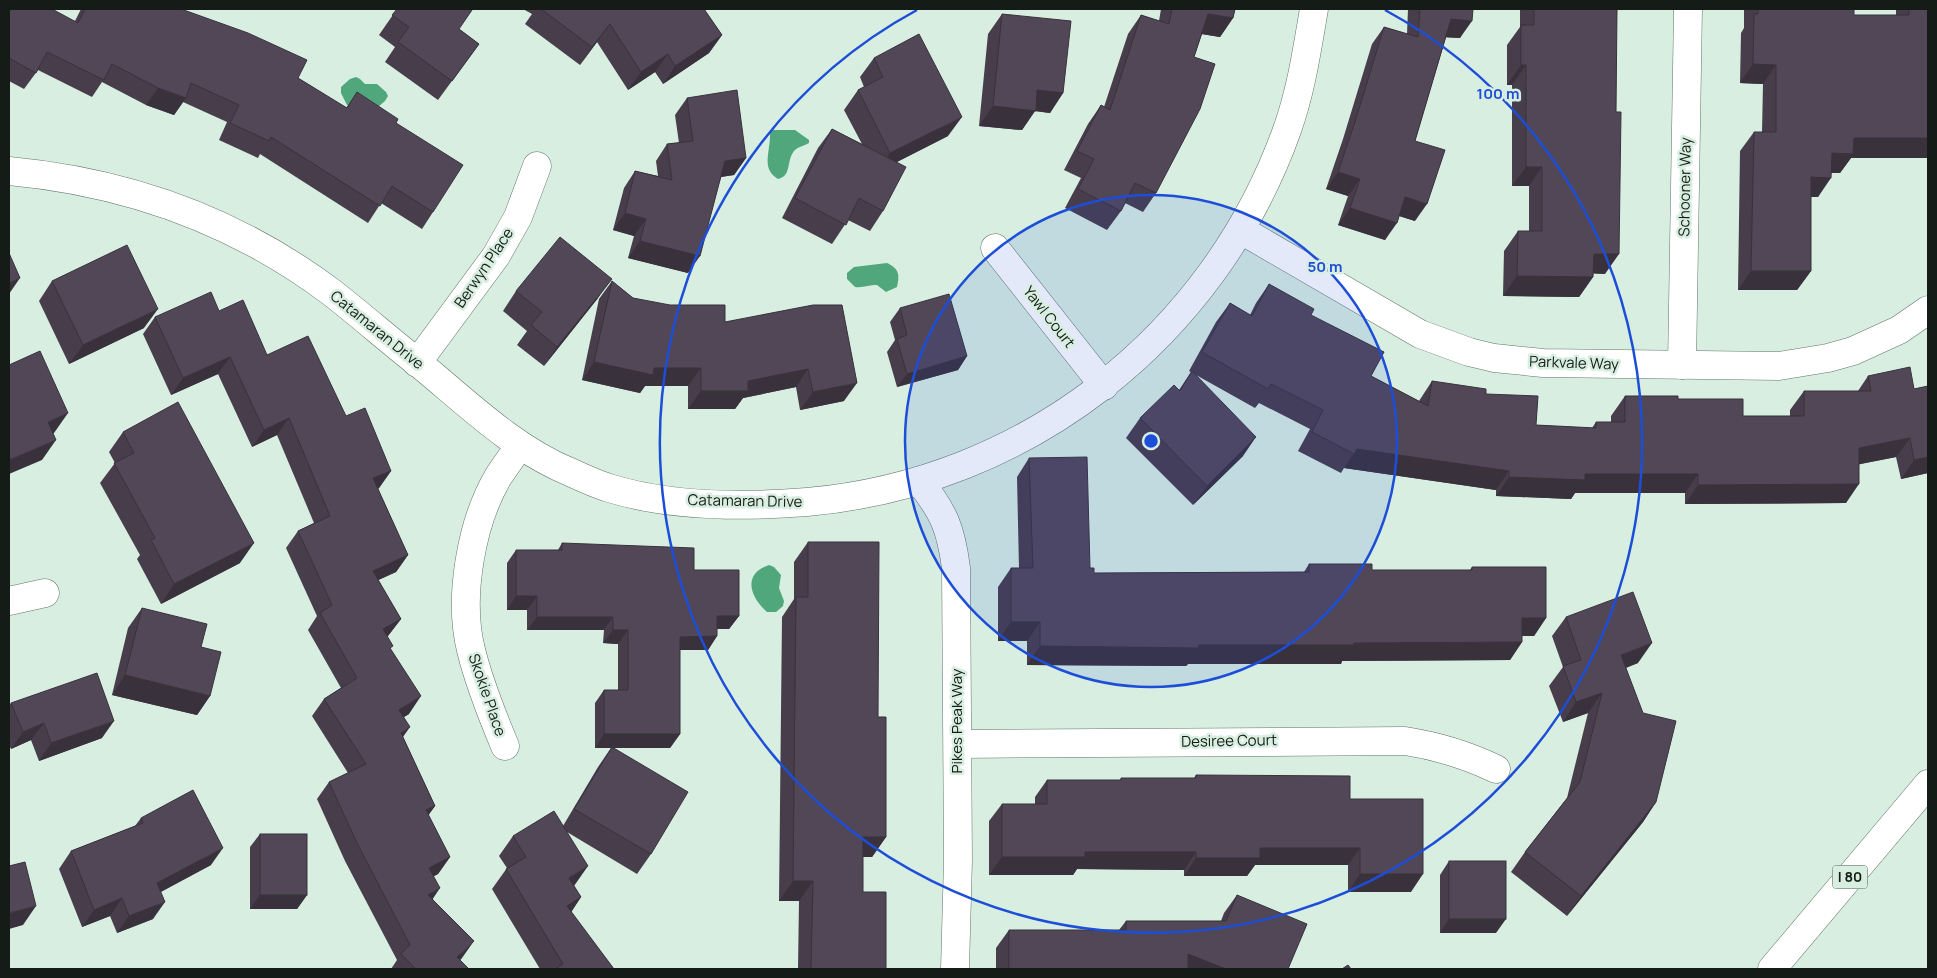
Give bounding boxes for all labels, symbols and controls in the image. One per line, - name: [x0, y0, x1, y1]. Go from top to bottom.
- text: 100 m: [1477, 83, 1519, 104]
- street label: Schooner Way: [1673, 137, 1696, 237]
- street label: Berwyn Place: [449, 223, 518, 312]
- text: 50 m: [1307, 256, 1343, 277]
- street label: Yawl Court: [1019, 281, 1080, 352]
- street label: Catamaran Drive: [326, 285, 429, 374]
- street label: Parkvale Way: [1529, 350, 1619, 375]
- centre of rings: [1142, 432, 1160, 450]
- street label: Catamaran Drive: [687, 489, 803, 512]
- street label: Skokie Place: [464, 651, 511, 739]
- street label: Pikes Peak Way: [946, 668, 967, 774]
- street label: Desiree Court: [1181, 729, 1277, 752]
- road number: I 80: [1832, 866, 1868, 889]

